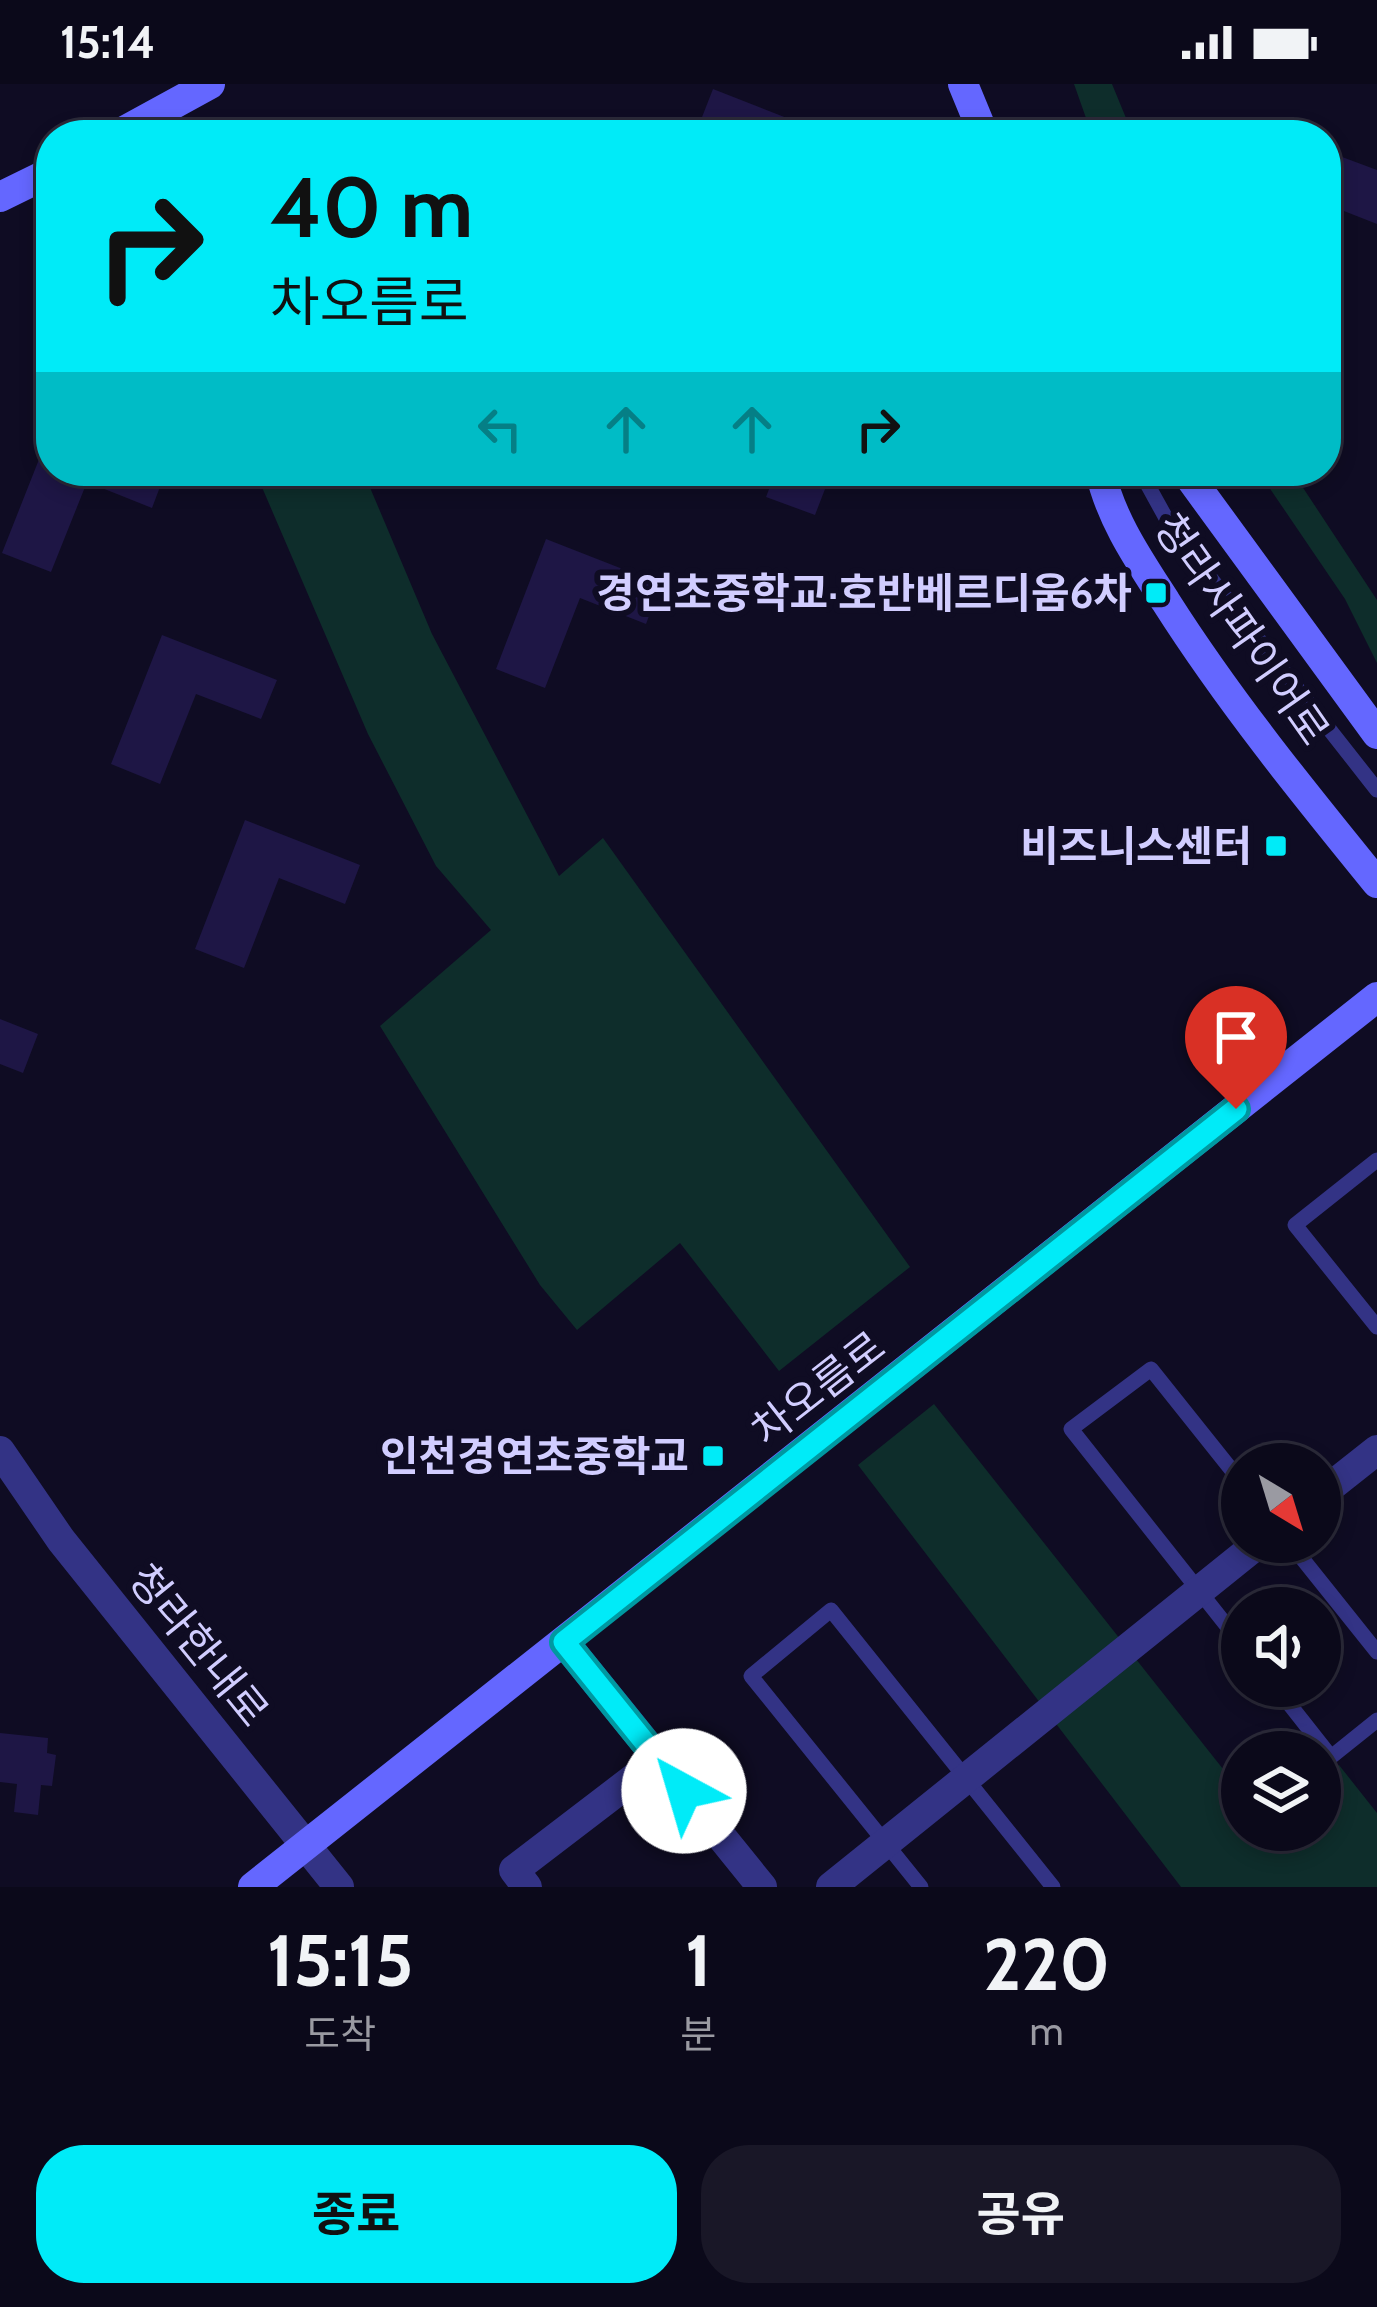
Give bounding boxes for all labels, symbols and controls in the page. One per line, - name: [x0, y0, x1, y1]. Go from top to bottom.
- text: 15:14: [60, 15, 155, 69]
- text: 40 m: [270, 156, 473, 258]
- icon: right: [72, 168, 228, 324]
- text: 차오름로: [270, 269, 469, 335]
- icon: left: [467, 396, 533, 462]
- icon: ahead: [593, 396, 659, 462]
- icon: ahead: [719, 396, 785, 462]
- icon: right: [845, 396, 911, 462]
- street label: 청라사파이어로: [1143, 503, 1341, 755]
- place label: 경연초중학교·호반베르디움6차: [596, 567, 1132, 619]
- marker: 경연초중학교·호반베르디움6차: [1143, 580, 1169, 606]
- place label: 비즈니스센터: [1020, 820, 1252, 872]
- marker: 비즈니스센터: [1263, 833, 1289, 859]
- pin: [1185, 986, 1287, 1109]
- icon: arrive: [1203, 1004, 1269, 1070]
- street label: 차오름로: [741, 1320, 895, 1456]
- place label: 인천경연초중학교: [380, 1430, 689, 1482]
- marker: 인천경연초중학교: [700, 1443, 726, 1469]
- north arrow: [1221, 1443, 1341, 1563]
- map controls: [1221, 1443, 1341, 1851]
- street label: 청라한내로: [118, 1554, 280, 1736]
- button: sound: [1221, 1587, 1341, 1707]
- position arrow: [621, 1728, 747, 1854]
- button: layers: [1221, 1731, 1341, 1851]
- text: 15:15: [267, 1917, 413, 2004]
- text: 1: [685, 1917, 712, 2004]
- text: 220: [983, 1921, 1110, 2008]
- text: m: [1029, 2007, 1064, 2055]
- text: 도착: [304, 2010, 376, 2058]
- text: 분: [680, 2010, 716, 2058]
- button: 종료: [36, 2145, 677, 2283]
- button: 공유: [701, 2145, 1341, 2283]

